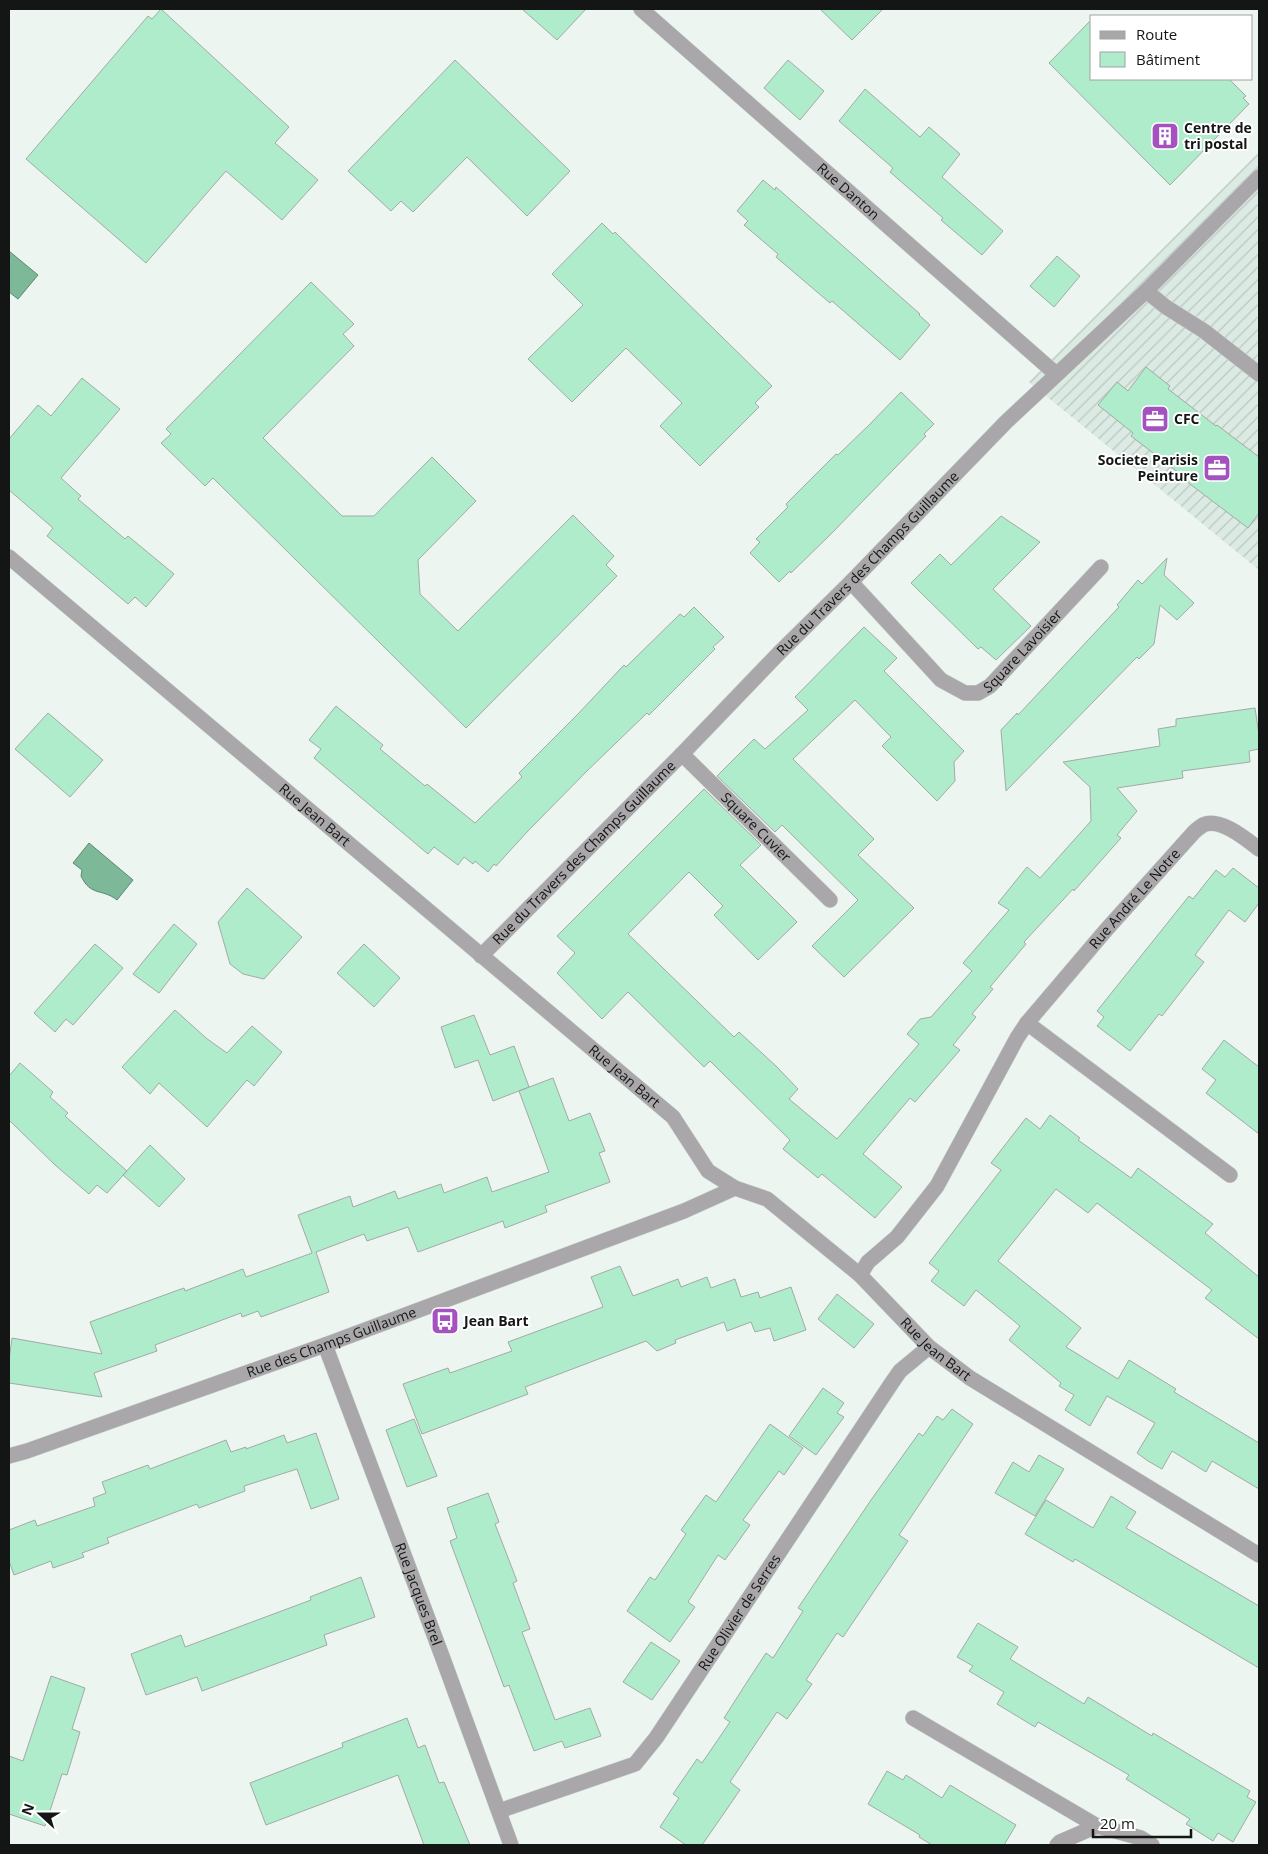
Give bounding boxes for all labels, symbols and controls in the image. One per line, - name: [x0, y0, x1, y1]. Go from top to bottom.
- legend: [1090, 15, 1253, 80]
- text: Route: [1136, 24, 1177, 44]
- text: Bâtiment: [1136, 49, 1200, 69]
- place label: Centre de tri postal: [1184, 118, 1252, 153]
- building icon: Centre de tri postal: [1150, 121, 1180, 151]
- street label: Rue Danton: [813, 158, 884, 224]
- office icon: CFC: [1140, 404, 1170, 434]
- place label: CFC: [1174, 409, 1200, 428]
- place label: Societe Parisis Peinture: [1098, 450, 1198, 485]
- office icon: Societe Parisis Peinture: [1202, 453, 1232, 483]
- street label: Rue du Travers des Champs Guillaume: [772, 467, 963, 659]
- street label: Square Lavoisier: [980, 605, 1066, 697]
- street label: Rue du Travers des Champs Guillaume: [488, 756, 679, 948]
- street label: Rue Jean Bart: [275, 779, 355, 850]
- street label: Square Cuvier: [717, 788, 796, 866]
- street label: Rue André Le Notre: [1084, 844, 1184, 953]
- street label: Rue Jean Bart: [585, 1040, 664, 1111]
- street label: Rue des Champs Guillaume: [244, 1302, 419, 1381]
- bus stop icon: Jean Bart: [430, 1306, 460, 1336]
- place label: Jean Bart: [462, 1311, 529, 1330]
- street label: Rue Jean Bart: [897, 1313, 975, 1385]
- street label: Rue Jacques Brel: [391, 1540, 447, 1648]
- street label: Rue Olivier de Serres: [693, 1550, 785, 1674]
- north arrow: [15, 1789, 65, 1839]
- text: N: [16, 1800, 38, 1818]
- scale bar: [1093, 1806, 1190, 1838]
- text: 20 m: [1100, 1813, 1135, 1833]

